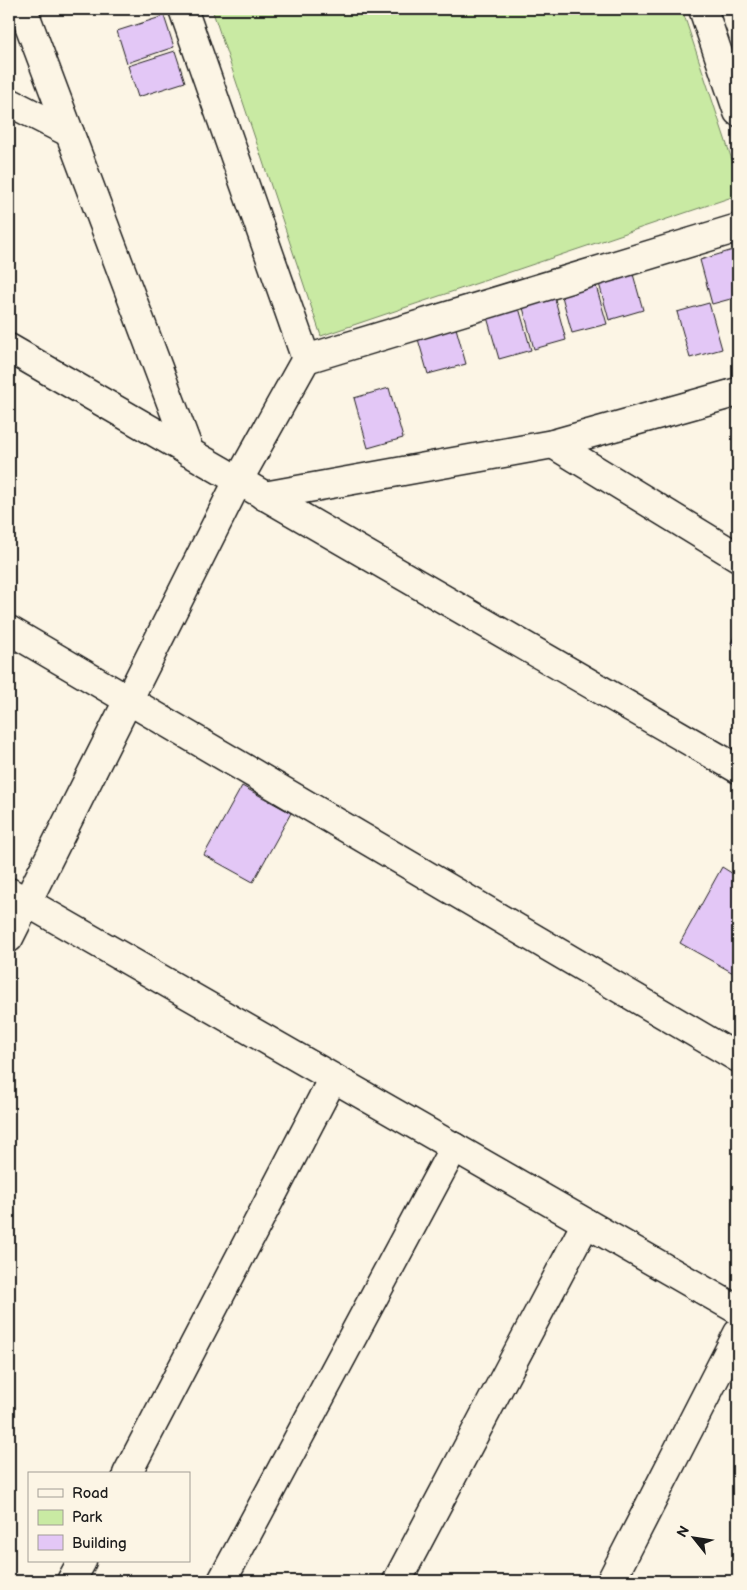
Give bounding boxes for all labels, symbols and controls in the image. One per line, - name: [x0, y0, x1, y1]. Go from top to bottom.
- legend: [28, 1472, 190, 1562]
- text: Road: [72, 1484, 108, 1503]
- text: Park: [72, 1508, 103, 1527]
- north arrow: [670, 1512, 720, 1562]
- text: N: [673, 1523, 693, 1541]
- text: Building: [72, 1534, 127, 1553]

